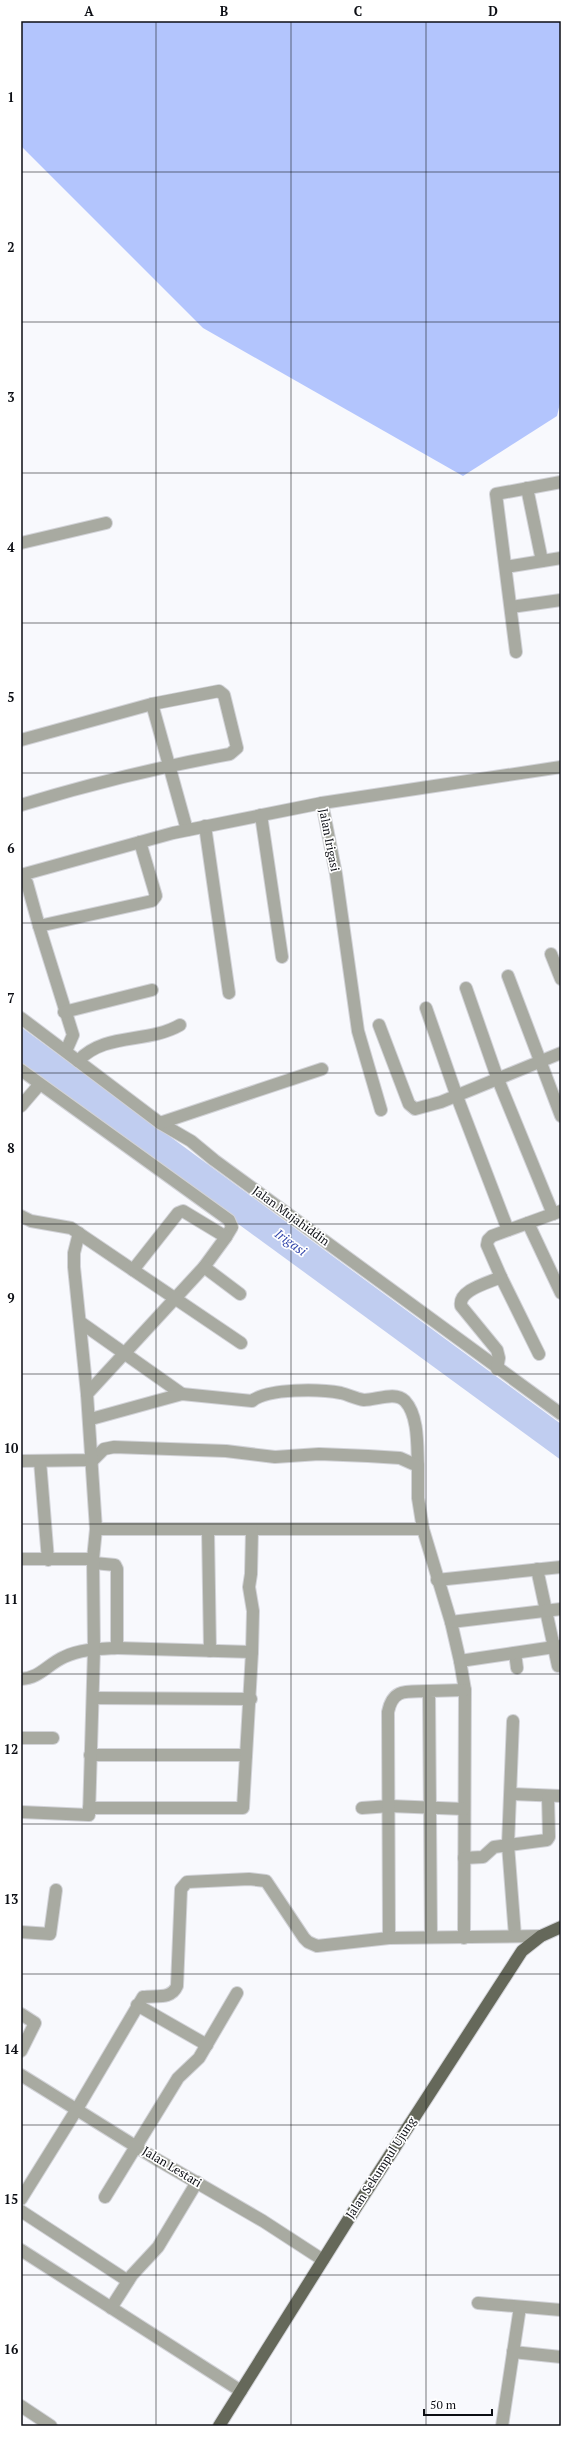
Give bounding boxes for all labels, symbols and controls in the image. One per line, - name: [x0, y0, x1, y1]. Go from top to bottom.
- text: A: [84, 2, 94, 20]
- text: B: [220, 2, 228, 20]
- text: C: [354, 2, 362, 20]
- text: D: [488, 2, 498, 20]
- text: 1: [7, 88, 15, 106]
- text: 2: [7, 238, 15, 256]
- text: 3: [7, 388, 15, 406]
- text: 4: [7, 538, 15, 556]
- text: 5: [7, 688, 15, 706]
- street label: Jalan Irigasi: [316, 807, 343, 873]
- text: 6: [7, 839, 15, 857]
- text: 7: [7, 989, 15, 1007]
- text: 8: [7, 1139, 15, 1157]
- street label: Jalan Mujahiddin: [250, 1183, 333, 1249]
- water label: Irigasi: [271, 1224, 311, 1260]
- text: 9: [7, 1289, 15, 1307]
- text: 10: [4, 1439, 19, 1457]
- text: 11: [4, 1590, 18, 1608]
- text: 12: [4, 1740, 18, 1758]
- text: 13: [4, 1890, 18, 1908]
- text: 14: [4, 2040, 19, 2058]
- street label: Jalan Sekumpul Ujung: [342, 2114, 419, 2221]
- street label: Jalan Lestari: [140, 2143, 205, 2190]
- text: 15: [4, 2190, 18, 2208]
- text: 16: [4, 2340, 18, 2358]
- scale bar: [424, 2391, 492, 2417]
- text: 50 m: [430, 2397, 457, 2412]

